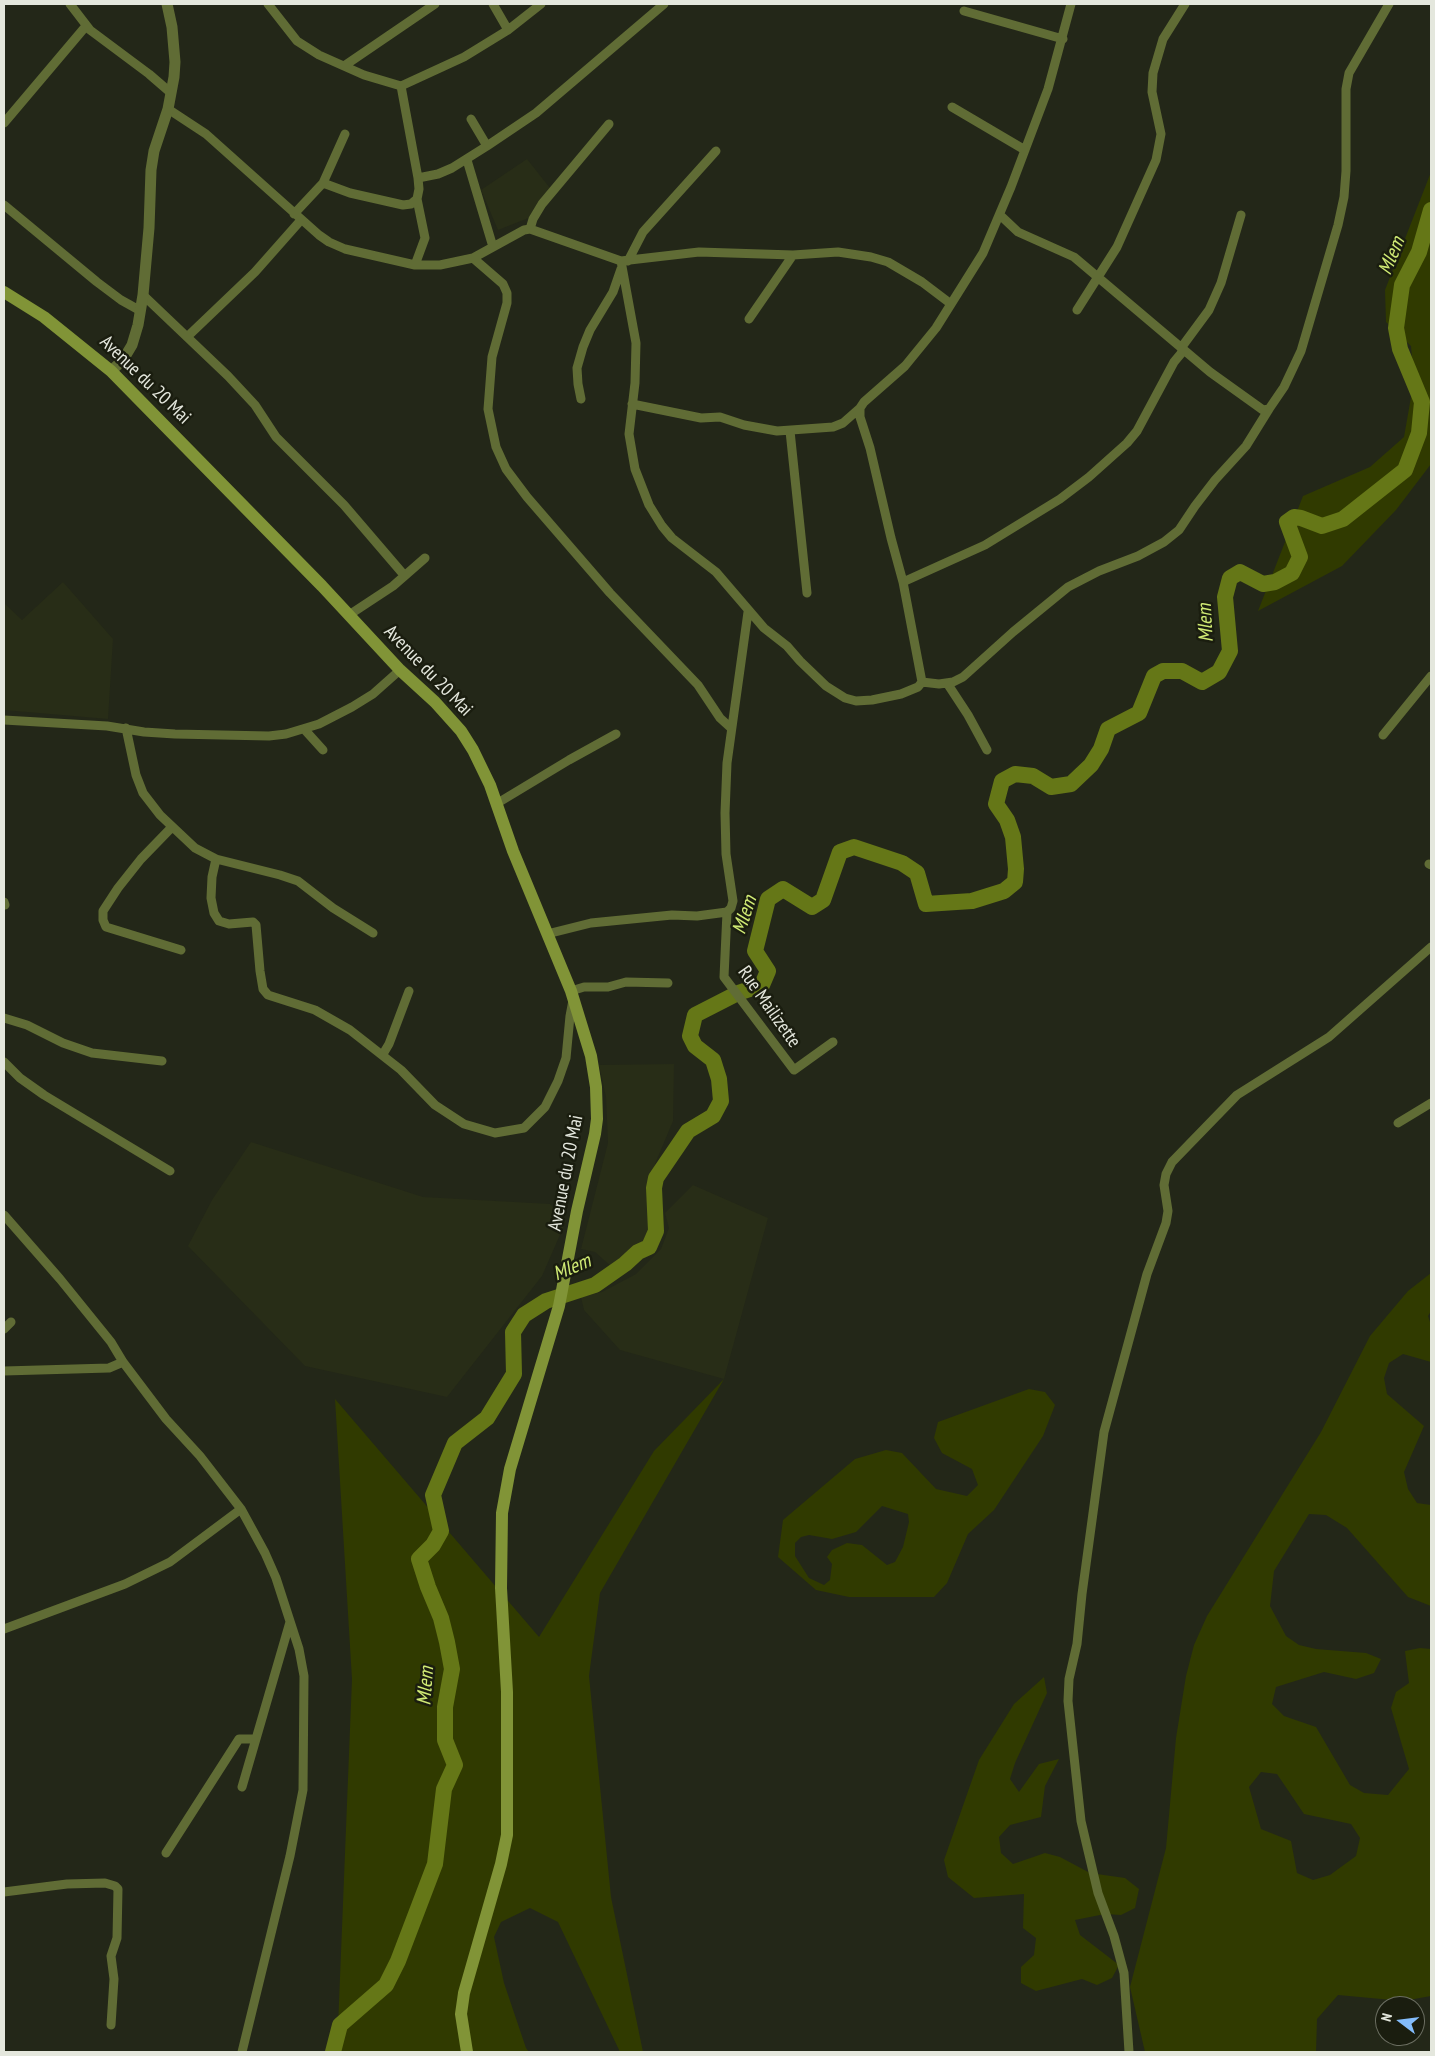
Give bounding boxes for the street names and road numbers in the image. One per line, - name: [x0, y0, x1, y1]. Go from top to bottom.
- street label: Avenue du 20 Mai: [95, 331, 195, 429]
- street label: Avenue du 20 Mai: [379, 621, 477, 721]
- street label: Rue Mailizette: [733, 962, 805, 1052]
- street label: Avenue du 20 Mai: [544, 1113, 588, 1233]

